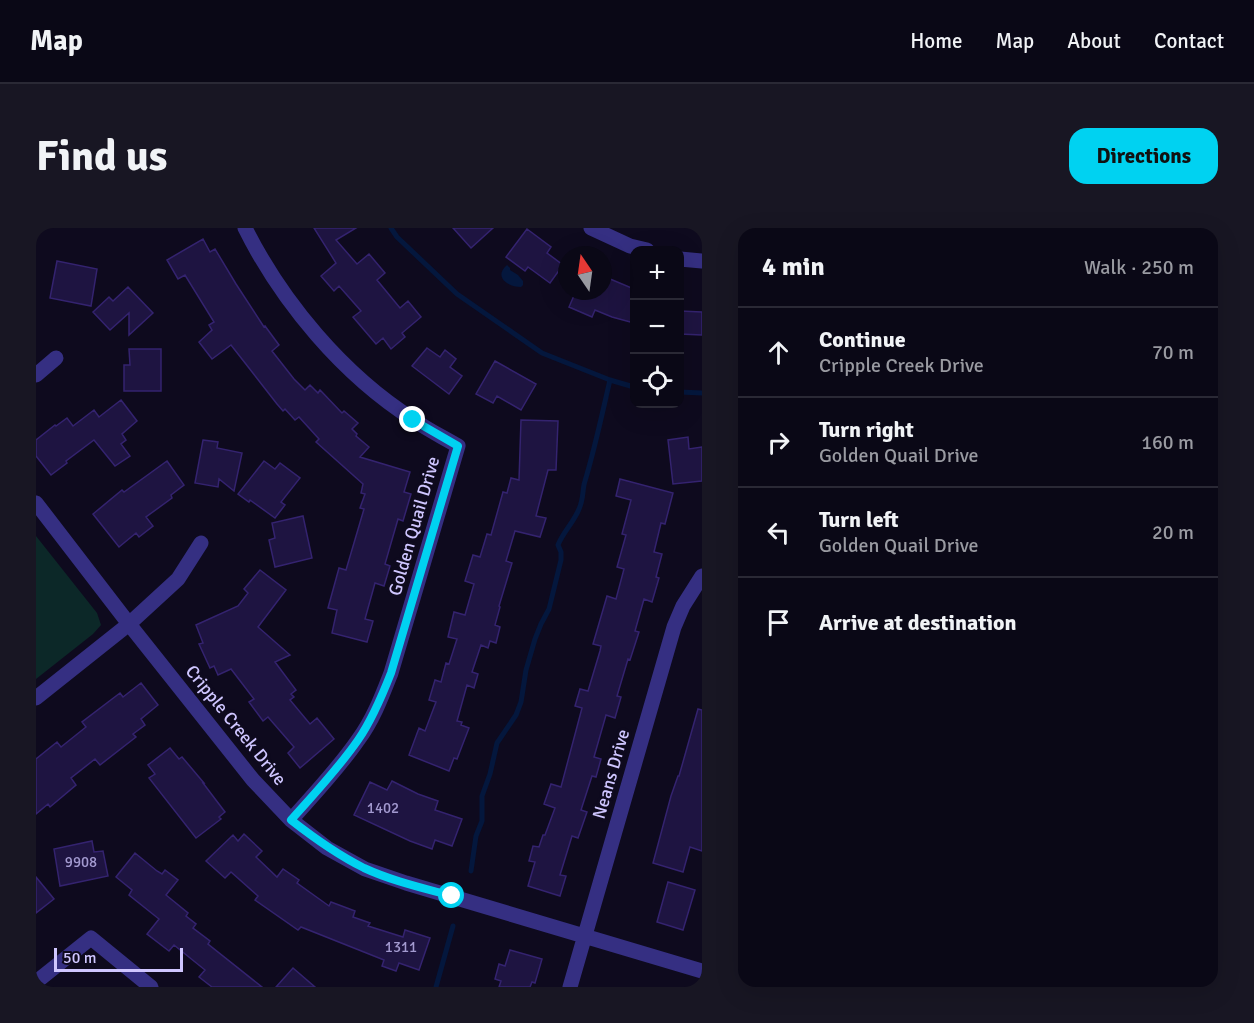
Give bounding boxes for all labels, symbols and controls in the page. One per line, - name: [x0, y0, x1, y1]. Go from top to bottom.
- text: Map: [30, 24, 83, 58]
- text: Home: [910, 28, 963, 54]
- text: Map: [996, 28, 1034, 54]
- text: About: [1067, 28, 1121, 54]
- text: Contact: [1154, 28, 1224, 54]
- button: Directions: [1069, 128, 1218, 184]
- text: Find us: [36, 131, 167, 182]
- north arrow: [558, 246, 612, 300]
- map controls: [630, 246, 684, 408]
- button: +: [630, 246, 684, 300]
- text: 4 min: [762, 251, 825, 283]
- text: Walk · 250 m: [1084, 255, 1194, 280]
- button: −: [630, 300, 684, 354]
- text: Continue: [819, 326, 906, 353]
- icon: ahead: [762, 336, 795, 369]
- text: 70 m: [1152, 340, 1194, 365]
- text: Cripple Creek Drive: [819, 353, 984, 378]
- button: locate: [630, 354, 684, 408]
- route end: [399, 406, 425, 432]
- text: Turn right: [819, 416, 914, 443]
- icon: right: [762, 426, 795, 459]
- text: 160 m: [1141, 430, 1194, 455]
- text: Golden Quail Drive: [819, 443, 979, 468]
- street label: Golden Quail Drive: [384, 454, 444, 598]
- text: Turn left: [819, 506, 899, 533]
- icon: left: [762, 516, 795, 549]
- text: 20 m: [1152, 520, 1194, 545]
- text: Golden Quail Drive: [819, 533, 979, 558]
- icon: arrive: [762, 606, 795, 639]
- text: Arrive at destination: [819, 609, 1016, 636]
- street label: Cripple Creek Drive: [181, 660, 291, 790]
- street label: Neans Drive: [588, 727, 634, 821]
- house number: 1402: [367, 799, 399, 817]
- house number: 9908: [65, 853, 97, 871]
- route start: [438, 882, 464, 908]
- house number: 1311: [385, 938, 417, 956]
- scale bar: [54, 945, 183, 972]
- text: 50 m: [63, 948, 97, 968]

